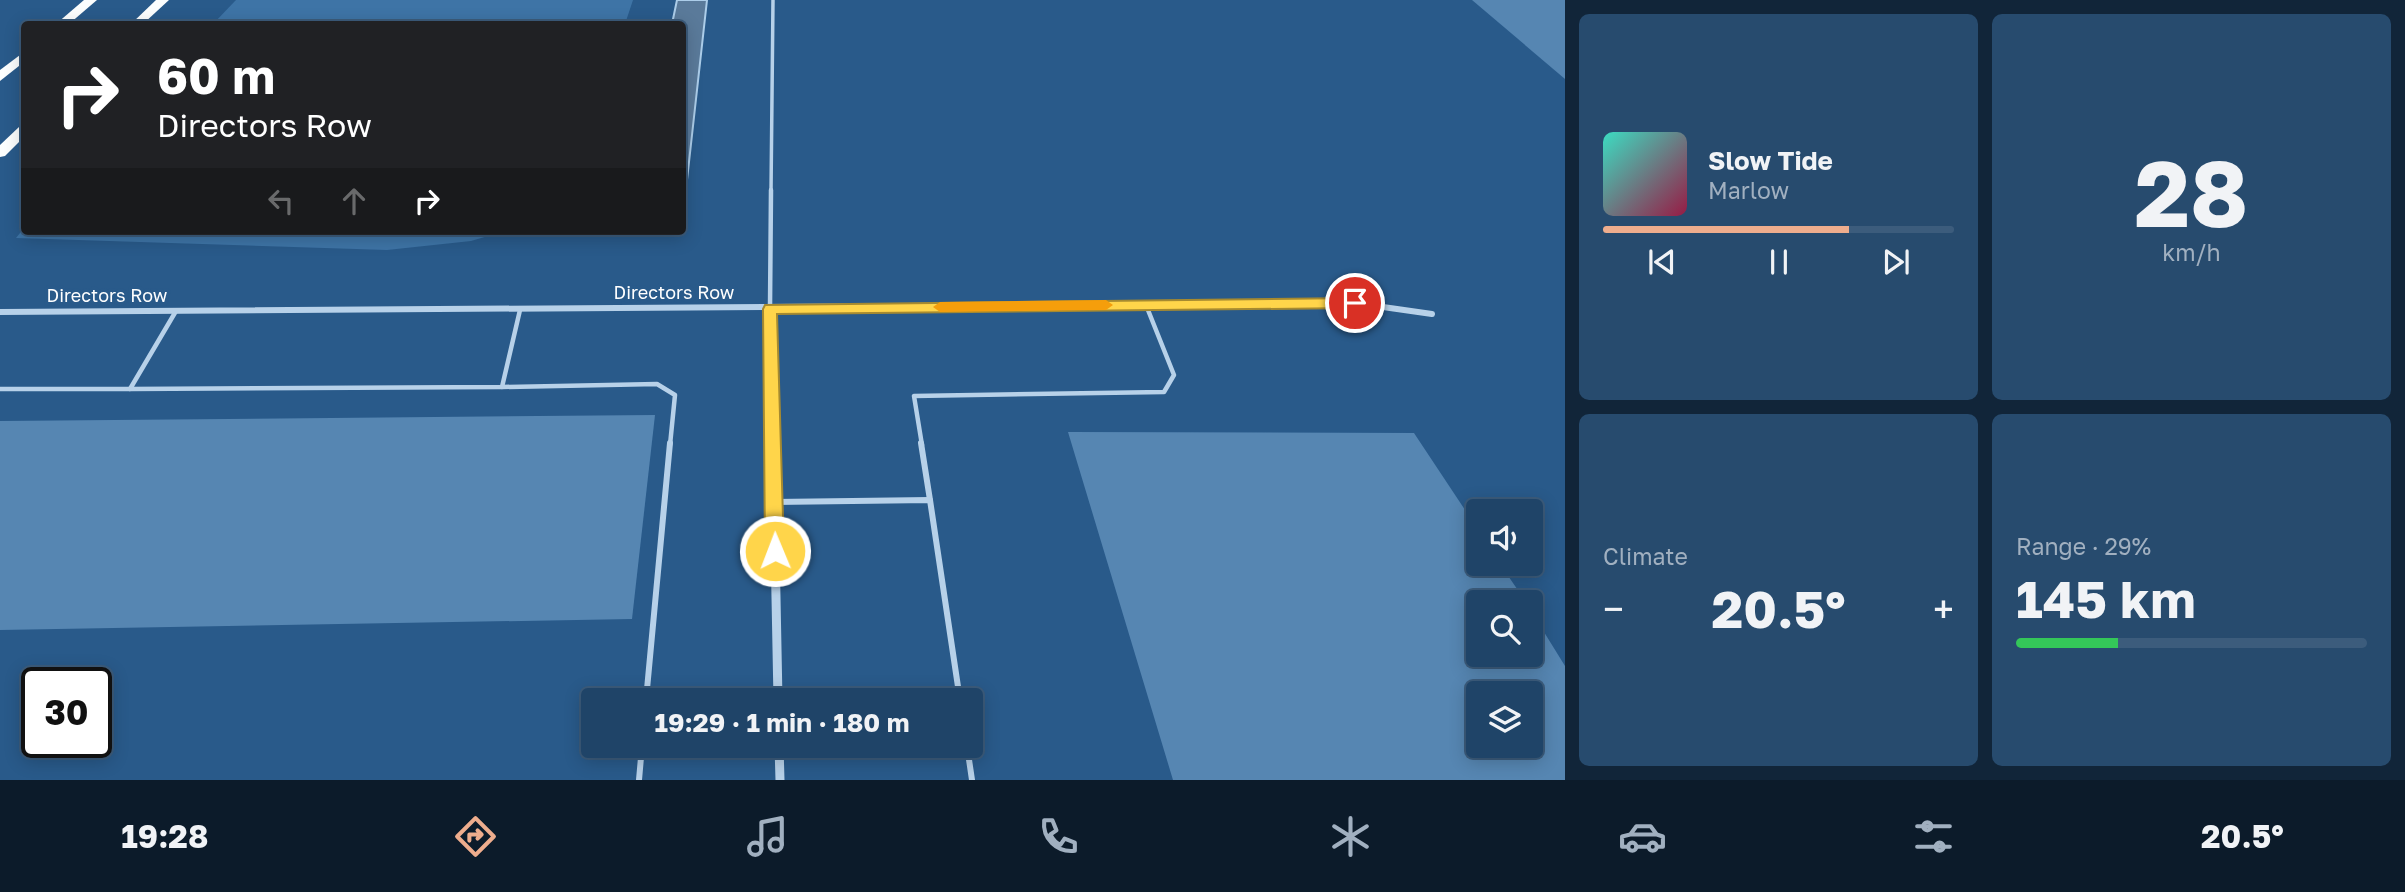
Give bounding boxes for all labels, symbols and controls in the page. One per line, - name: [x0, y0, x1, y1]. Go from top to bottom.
- text: 60 m: [157, 46, 275, 105]
- icon: right: [42, 49, 133, 140]
- text: Directors Row: [157, 106, 372, 144]
- text: 28: [2135, 138, 2248, 247]
- text: Slow Tide: [1708, 145, 1833, 176]
- text: Marlow: [1708, 176, 1789, 204]
- icon: left: [262, 182, 300, 220]
- icon: ahead: [335, 182, 373, 220]
- icon: right: [408, 182, 446, 220]
- text: km/h: [2162, 238, 2221, 266]
- icon: previous: [1643, 243, 1681, 281]
- icon: pause: [1760, 243, 1798, 281]
- icon: next: [1877, 243, 1915, 281]
- pin: [1325, 273, 1385, 333]
- street label: Directors Row: [614, 281, 735, 303]
- street label: Directors Row: [47, 284, 168, 306]
- icon: arrive: [1336, 284, 1374, 322]
- map controls: [1466, 499, 1543, 758]
- button: sound: [1466, 499, 1543, 576]
- position arrow: [738, 514, 812, 588]
- text: Range · 29%: [2016, 532, 2151, 560]
- text: Climate: [1603, 542, 1688, 570]
- text: 145 km: [2016, 567, 2196, 629]
- text: 20.5°: [1711, 577, 1846, 639]
- text: −: [1603, 586, 1624, 631]
- text: +: [1933, 586, 1954, 631]
- button: search: [1466, 590, 1543, 667]
- speed limit sign: 30: [21, 667, 112, 758]
- button: layers: [1466, 681, 1543, 758]
- text: 19:29 · 1 min · 180 m: [655, 707, 909, 738]
- icon: directions: [451, 812, 500, 861]
- icon: music: [743, 812, 792, 861]
- icon: phone: [1034, 812, 1083, 861]
- icon: climate: [1326, 812, 1375, 861]
- icon: car: [1618, 812, 1667, 861]
- icon: filters: [1909, 812, 1958, 861]
- text: 19:28: [121, 817, 208, 855]
- text: 20.5°: [2201, 817, 2284, 855]

